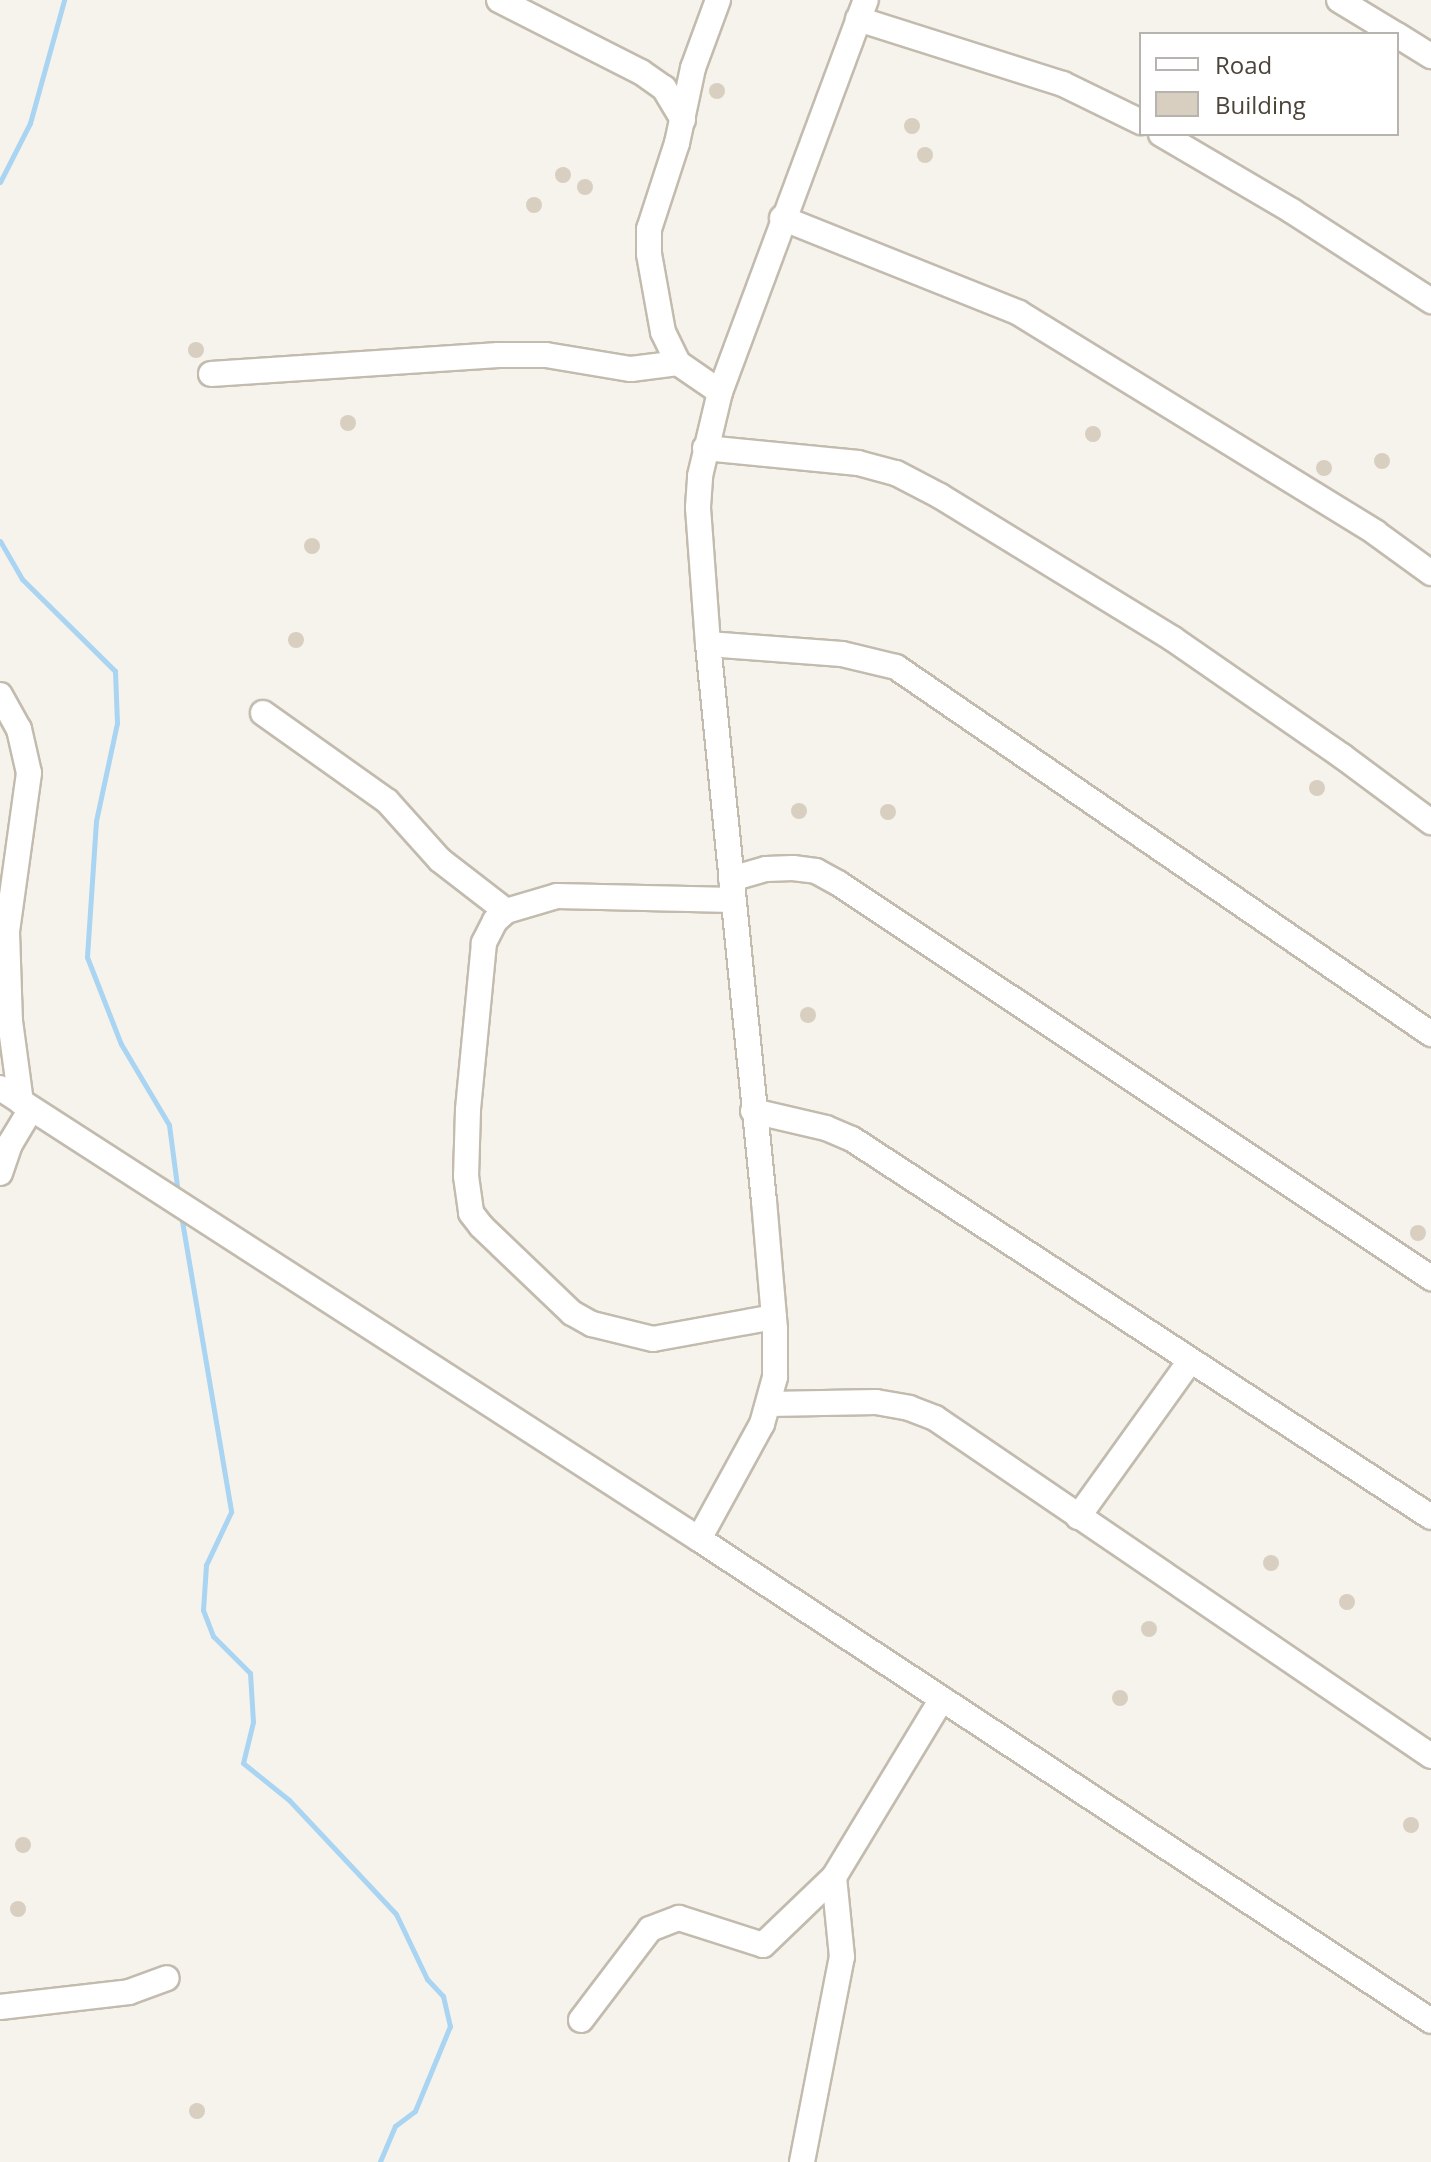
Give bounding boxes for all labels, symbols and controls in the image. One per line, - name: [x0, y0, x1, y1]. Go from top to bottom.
- legend: [1139, 32, 1399, 136]
- text: Road: [1215, 48, 1272, 81]
- text: Building: [1215, 88, 1306, 121]

